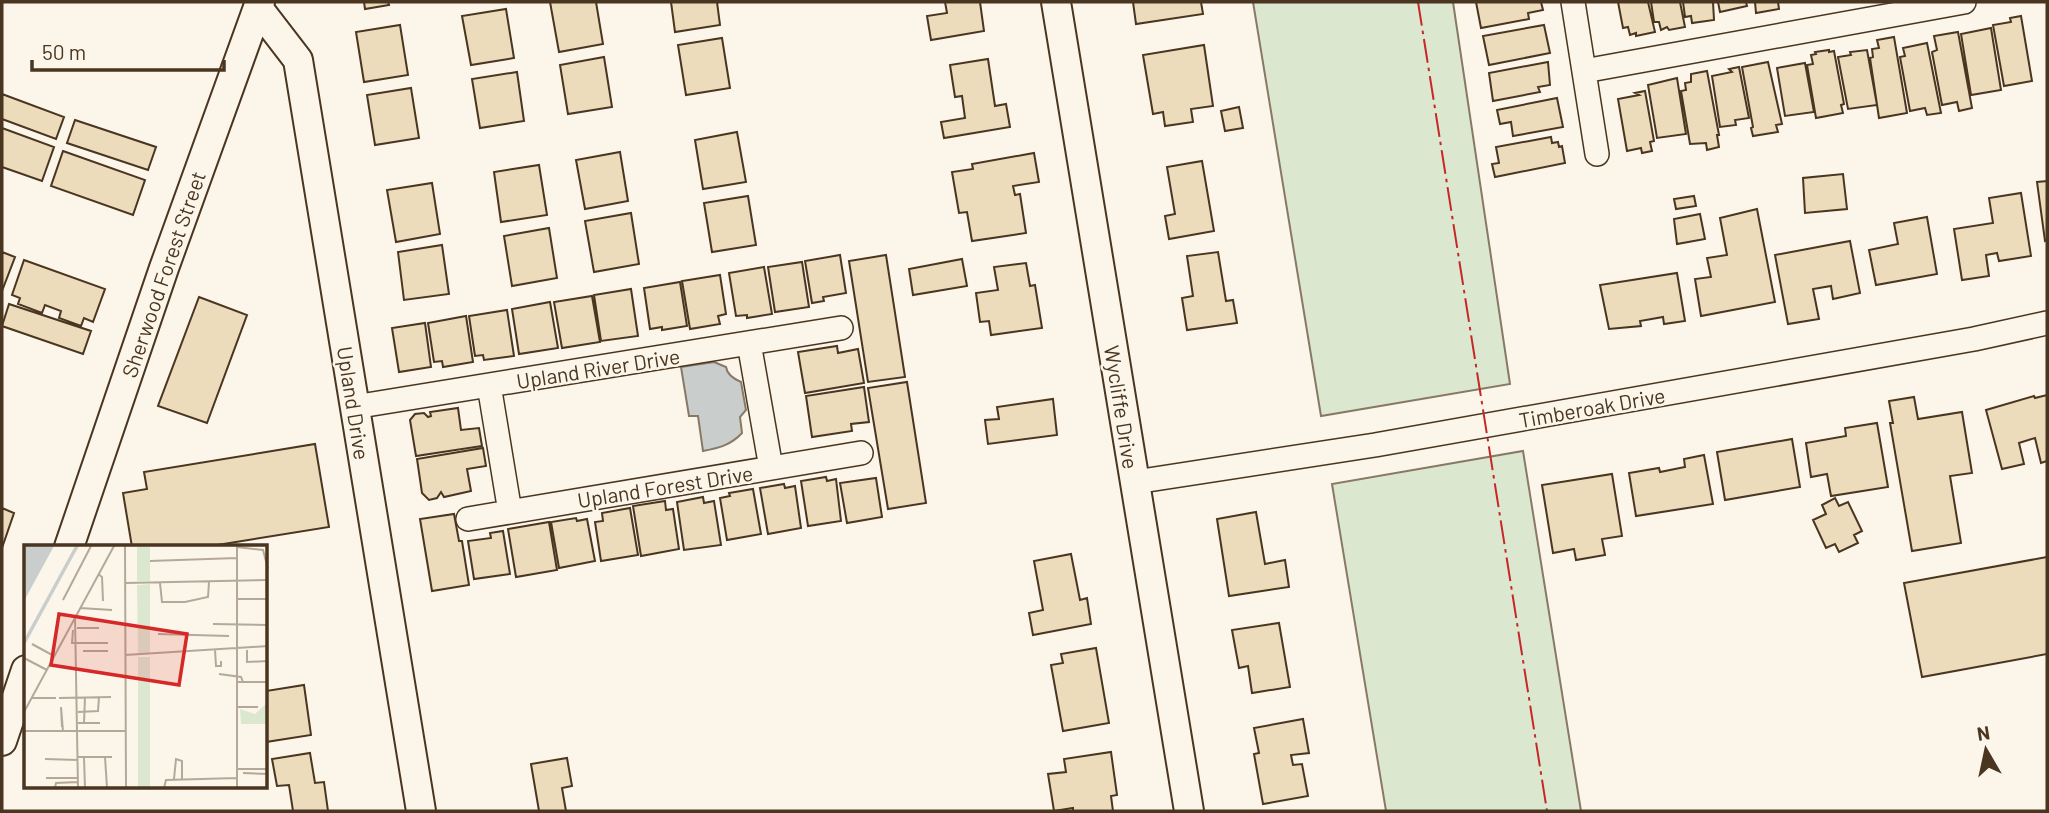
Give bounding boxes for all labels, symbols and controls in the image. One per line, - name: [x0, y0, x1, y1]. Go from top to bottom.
- scale bar: [32, 28, 224, 72]
- text: 50 m: [42, 39, 86, 64]
- street label: Sherwood Forest Street: [116, 168, 210, 380]
- street label: Upland River Drive: [514, 343, 682, 393]
- street label: Wycliffe Drive: [1100, 343, 1144, 471]
- street label: Upland Drive: [333, 345, 375, 461]
- street label: Timberoak Drive: [1517, 382, 1667, 432]
- street label: Upland Forest Drive: [575, 460, 755, 512]
- inset map: [24, 545, 268, 788]
- north arrow: [1951, 715, 2021, 785]
- text: N: [1975, 720, 1991, 745]

